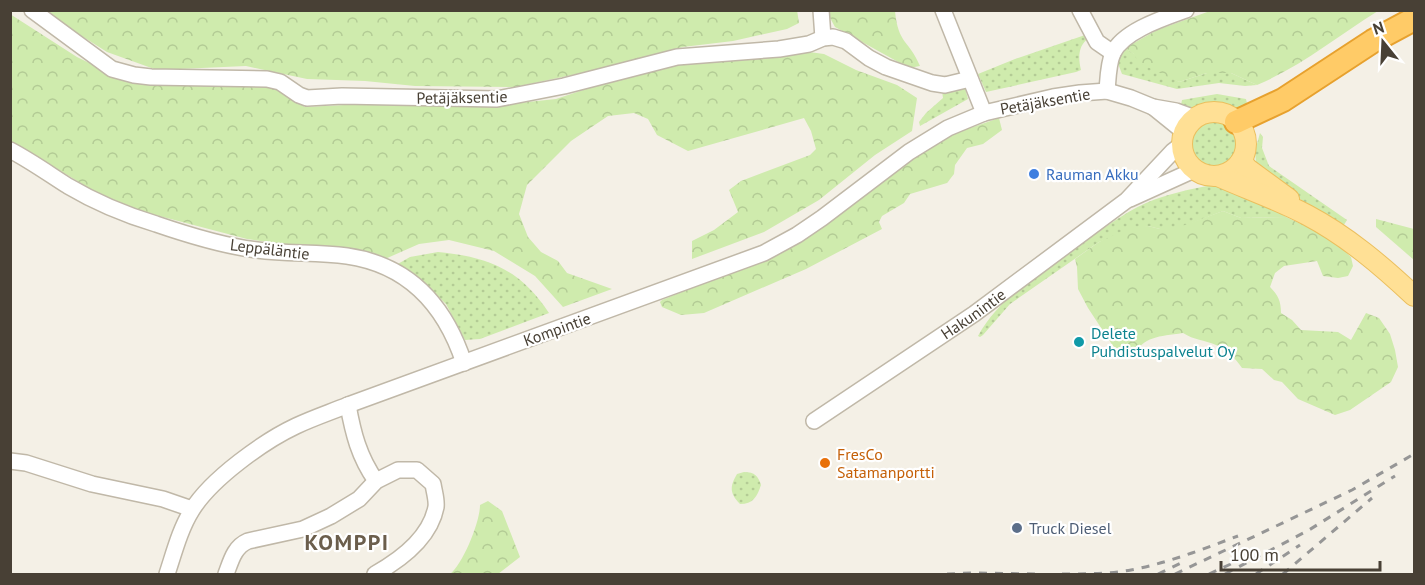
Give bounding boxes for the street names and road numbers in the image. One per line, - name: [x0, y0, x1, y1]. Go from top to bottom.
- street label: Petäjäksentie: [998, 83, 1092, 119]
- street label: Petäjäksentie: [416, 86, 508, 108]
- street label: Leppäläntie: [229, 234, 311, 264]
- street label: Hakunintie: [937, 284, 1010, 343]
- street label: Kompintie: [521, 308, 593, 350]

